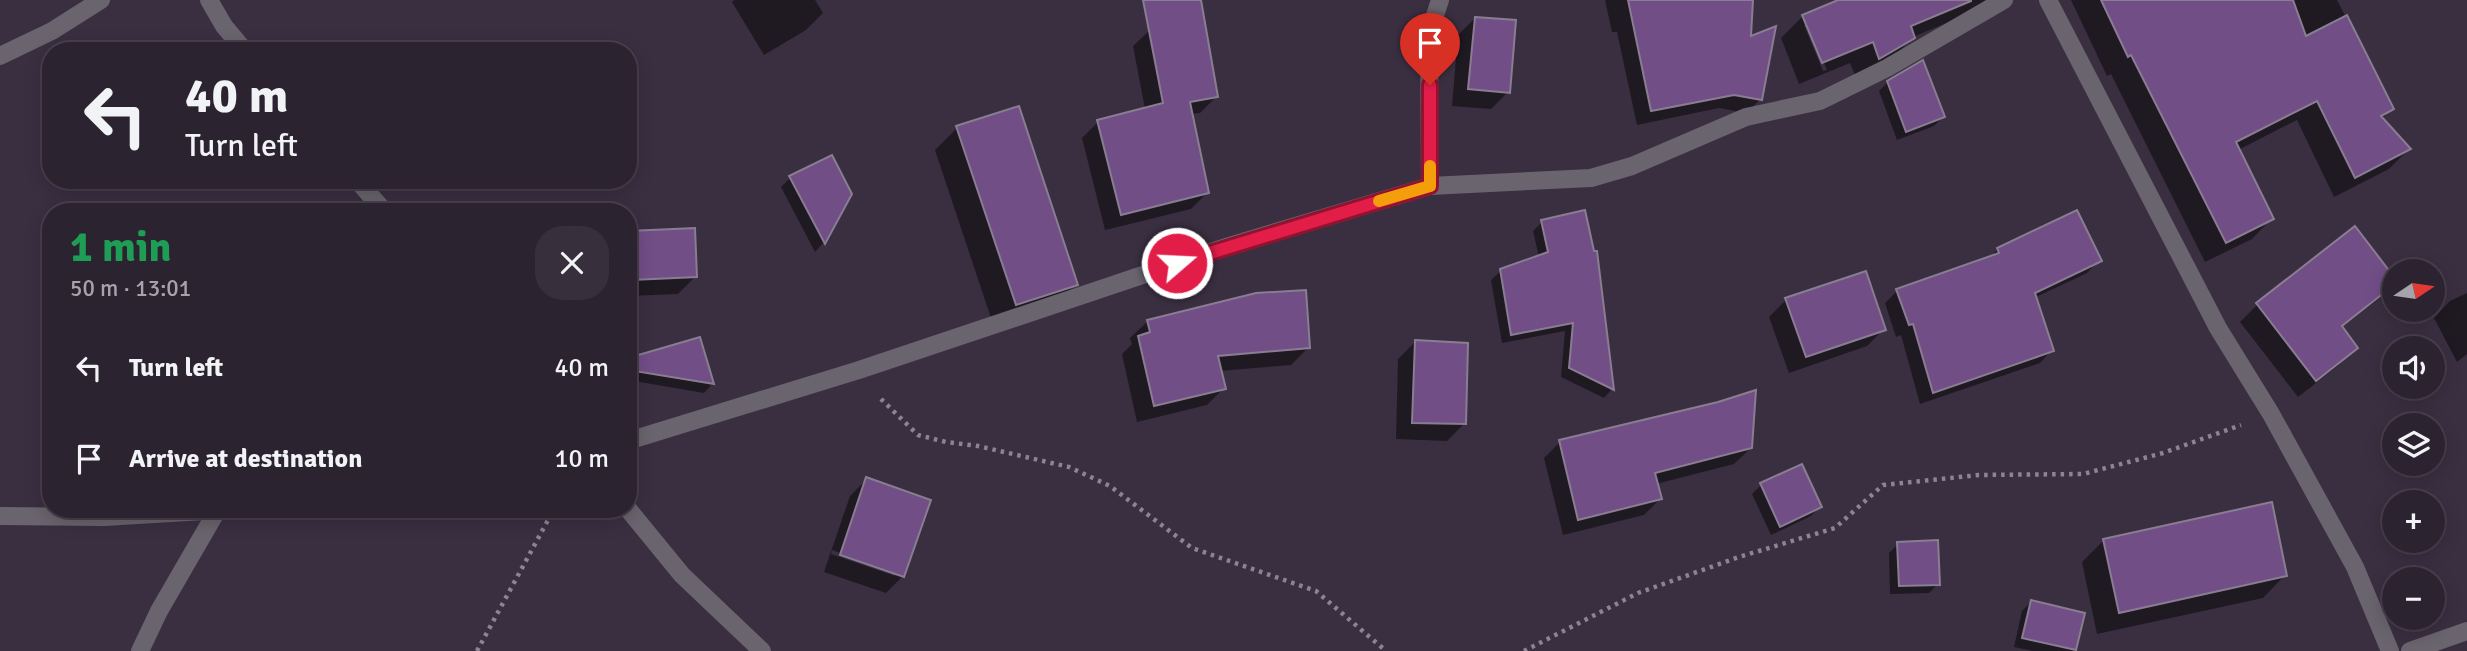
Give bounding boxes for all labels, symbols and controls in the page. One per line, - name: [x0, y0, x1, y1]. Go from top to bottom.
- pin: [1400, 13, 1460, 85]
- icon: arrive: [1411, 24, 1449, 62]
- text: 40 m: [185, 66, 288, 126]
- icon: left: [70, 70, 161, 161]
- text: Turn left: [185, 126, 298, 165]
- text: 1 min: [70, 222, 171, 273]
- button: close: [535, 226, 609, 300]
- position arrow: [1140, 226, 1214, 300]
- north arrow: [2382, 259, 2445, 322]
- map controls: [2382, 259, 2445, 630]
- text: 50 m · 13:01: [70, 274, 191, 303]
- button: sound: [2382, 336, 2445, 399]
- icon: left: [70, 349, 108, 387]
- text: Turn left: [129, 352, 223, 384]
- text: 40 m: [554, 352, 609, 384]
- button: layers: [2382, 413, 2445, 476]
- icon: arrive: [70, 440, 108, 478]
- text: Arrive at destination: [129, 443, 362, 475]
- text: 10 m: [554, 443, 609, 475]
- button: +: [2382, 490, 2445, 553]
- button: −: [2382, 567, 2445, 630]

